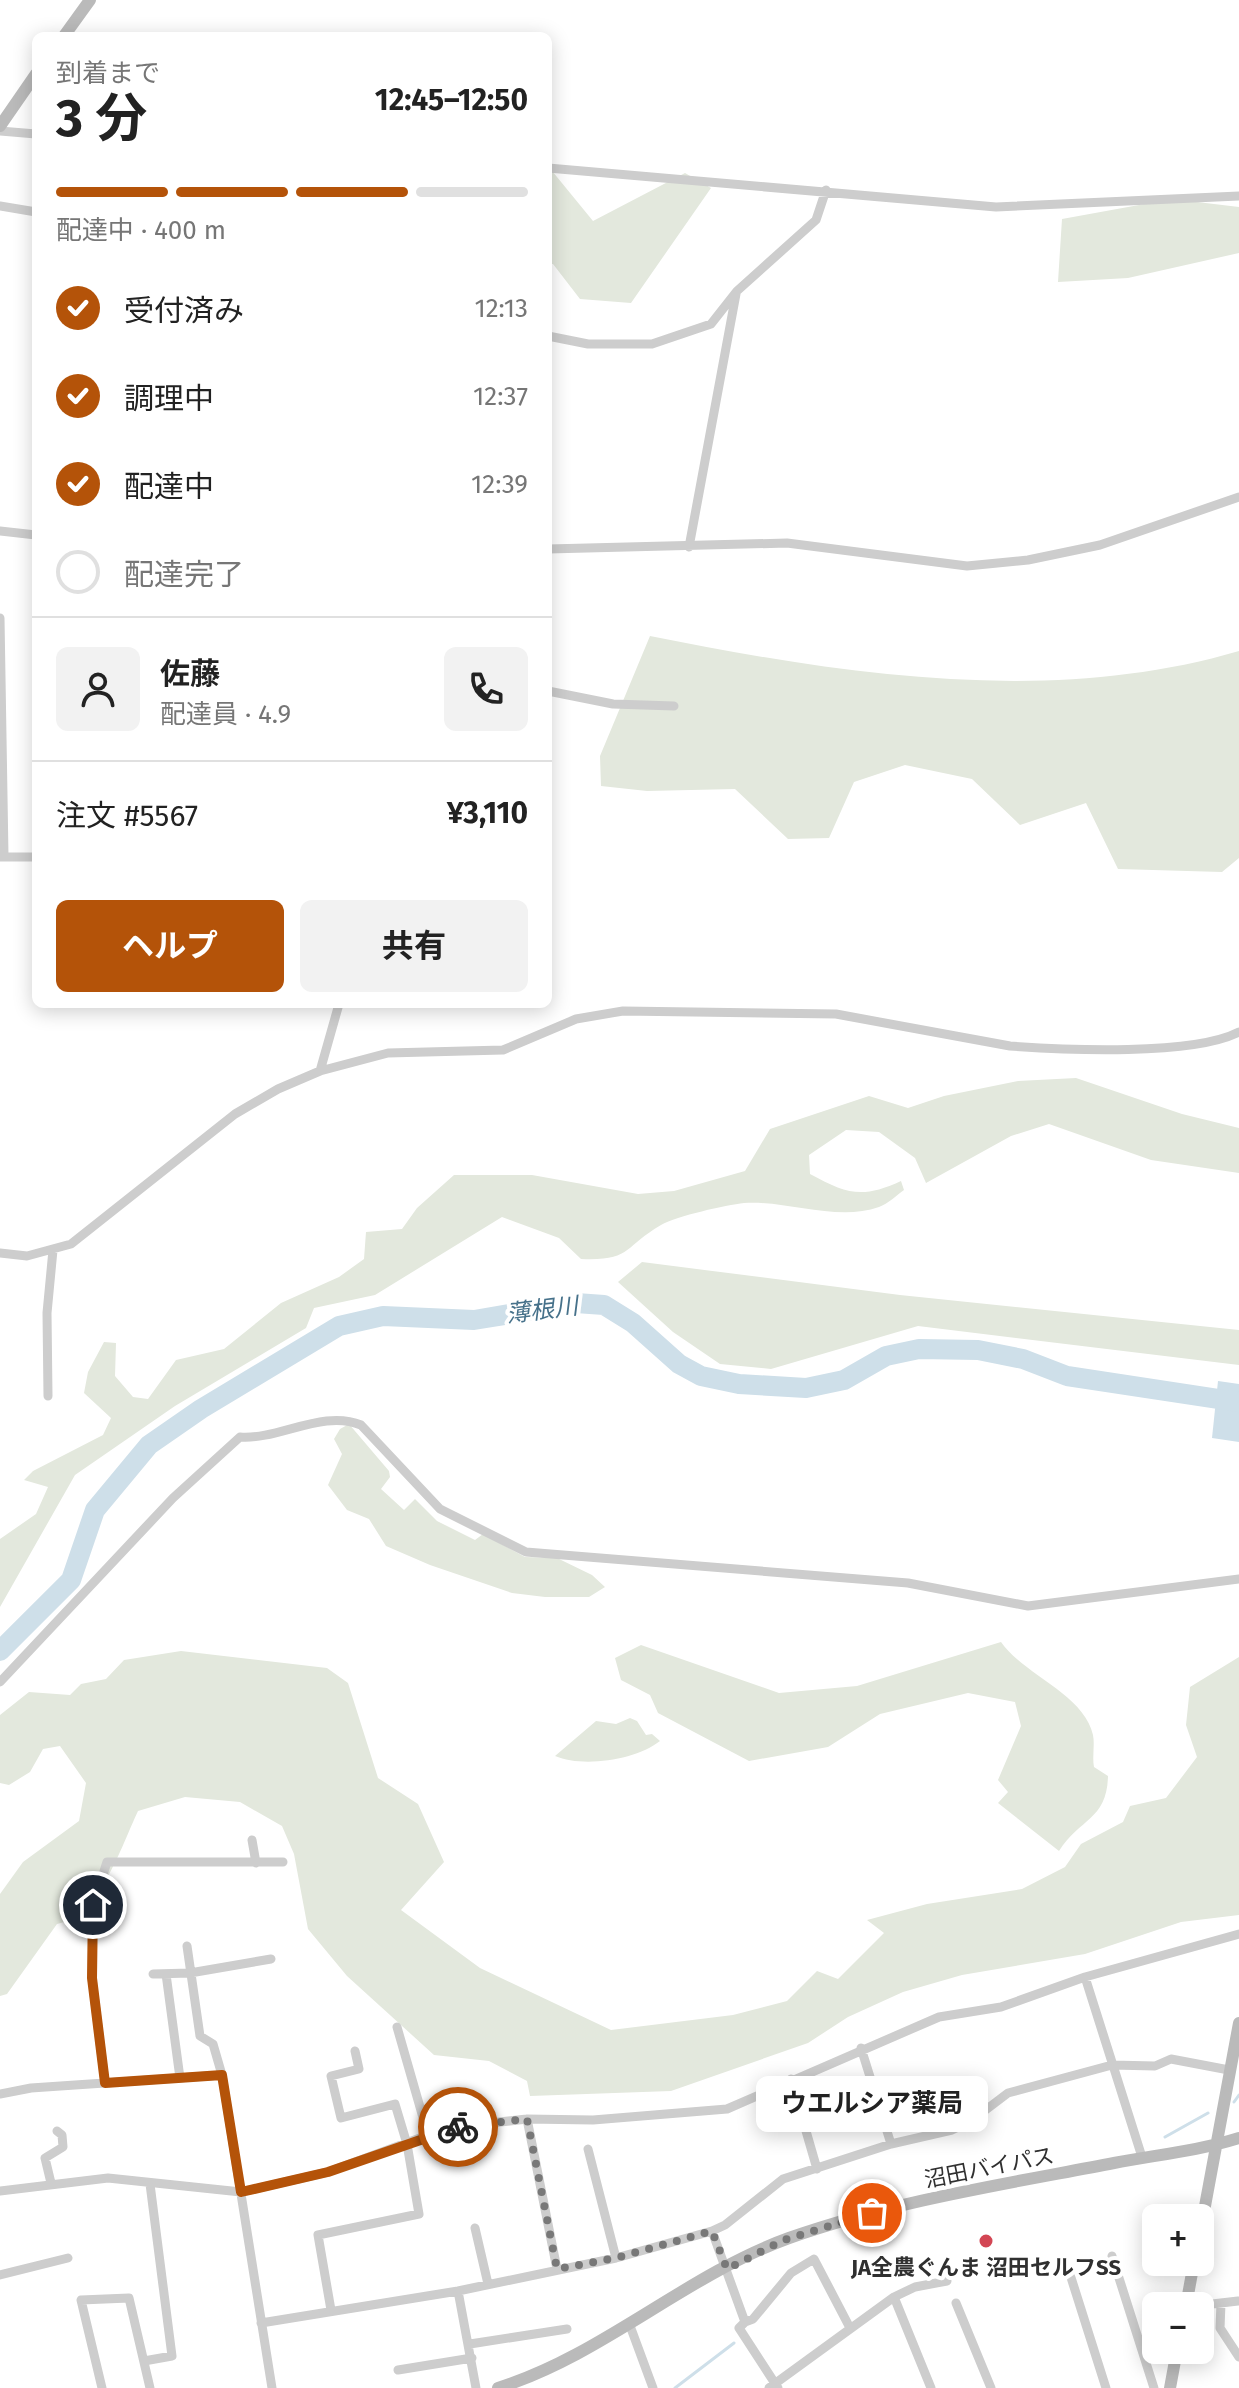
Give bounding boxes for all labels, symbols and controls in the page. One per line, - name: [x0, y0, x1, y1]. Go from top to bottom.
- text: 到着まで: [56, 58, 160, 89]
- text: 12:45–12:50: [375, 82, 528, 118]
- text: 3 分: [56, 87, 147, 150]
- text: 配達中 · 400 m: [56, 215, 226, 246]
- icon: check: [56, 286, 100, 330]
- text: 受付済み: [124, 293, 244, 329]
- text: 12:13: [474, 293, 528, 324]
- icon: check: [56, 374, 100, 418]
- text: 調理中: [124, 381, 214, 417]
- text: 12:37: [473, 381, 528, 412]
- icon: check: [56, 462, 100, 506]
- text: 配達中: [124, 469, 214, 505]
- text: 12:39: [471, 469, 528, 500]
- text: 配達完了: [124, 557, 244, 593]
- button: person: [56, 647, 140, 731]
- button: phone: [444, 647, 528, 731]
- text: 佐藤: [160, 656, 220, 692]
- text: 配達員 · 4.9: [160, 699, 291, 730]
- text: ¥3,110: [447, 795, 528, 831]
- text: 注文 #5567: [56, 798, 198, 834]
- button: ヘルプ: [56, 900, 284, 992]
- button: 共有: [300, 900, 528, 992]
- water label: 薄根川: [505, 1291, 582, 1328]
- pin: [59, 1871, 127, 1939]
- icon: home: [71, 1883, 115, 1927]
- callout: ウエルシア薬局: [756, 2077, 988, 2133]
- courier: [418, 2087, 498, 2167]
- text: ウエルシア薬局: [781, 2088, 963, 2119]
- icon: bike: [436, 2105, 480, 2149]
- street label: 沼田バイパス: [922, 2142, 1056, 2193]
- pin: [838, 2179, 906, 2247]
- icon: bag: [850, 2191, 894, 2235]
- map controls: [1142, 2204, 1214, 2364]
- button: +: [1142, 2204, 1214, 2276]
- marker: JA全農ぐんま 沼田セルフSS: [977, 2232, 995, 2250]
- place label: JA全農ぐんま 沼田セルフSS: [850, 2254, 1121, 2281]
- button: −: [1142, 2292, 1214, 2364]

